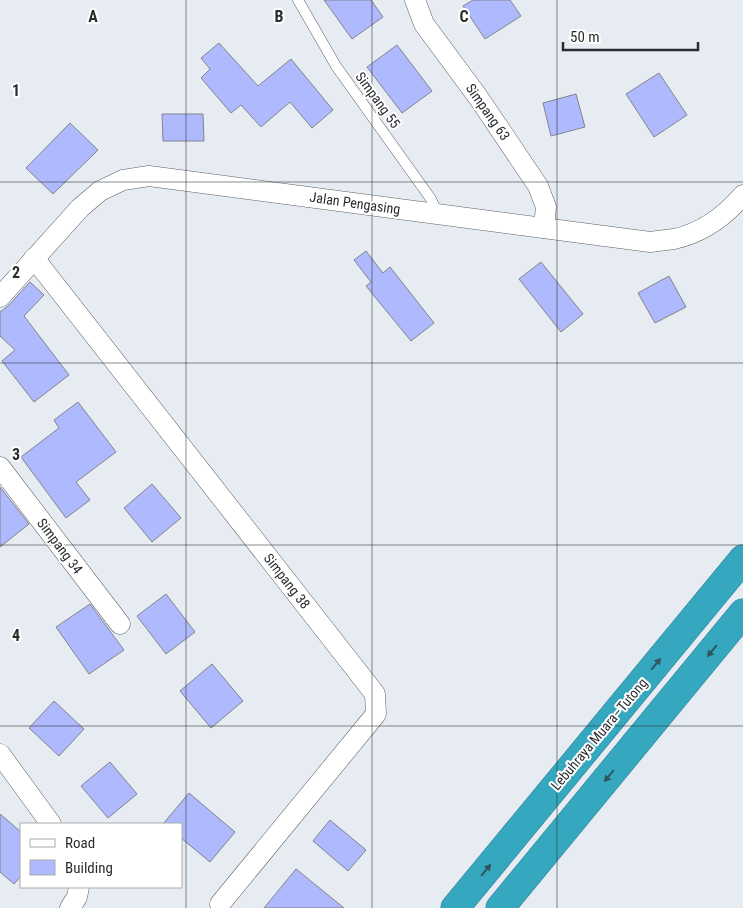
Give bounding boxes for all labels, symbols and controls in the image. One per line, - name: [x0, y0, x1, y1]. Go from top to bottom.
- text: A: [88, 7, 98, 26]
- text: B: [275, 7, 284, 26]
- text: C: [459, 7, 469, 26]
- scale bar: [563, 20, 698, 52]
- text: 50 m: [570, 28, 600, 46]
- street label: Simpang 55: [352, 69, 404, 131]
- text: 1: [12, 81, 20, 100]
- street label: Simpang 63: [463, 81, 513, 143]
- street label: Jalan Pengasing: [309, 189, 401, 217]
- text: 2: [12, 263, 20, 282]
- text: 3: [12, 445, 20, 464]
- street label: Simpang 34: [34, 515, 86, 577]
- street label: Simpang 38: [261, 550, 313, 612]
- text: 4: [12, 626, 20, 645]
- one-way arrow: [707, 644, 718, 657]
- one-way arrow: [650, 658, 661, 670]
- street label: Lebuhraya Muara–Tutong: [548, 675, 650, 793]
- one-way arrow: [603, 770, 614, 783]
- legend: [20, 823, 182, 888]
- text: Road: [65, 834, 95, 852]
- text: Building: [65, 859, 113, 877]
- one-way arrow: [480, 864, 491, 877]

